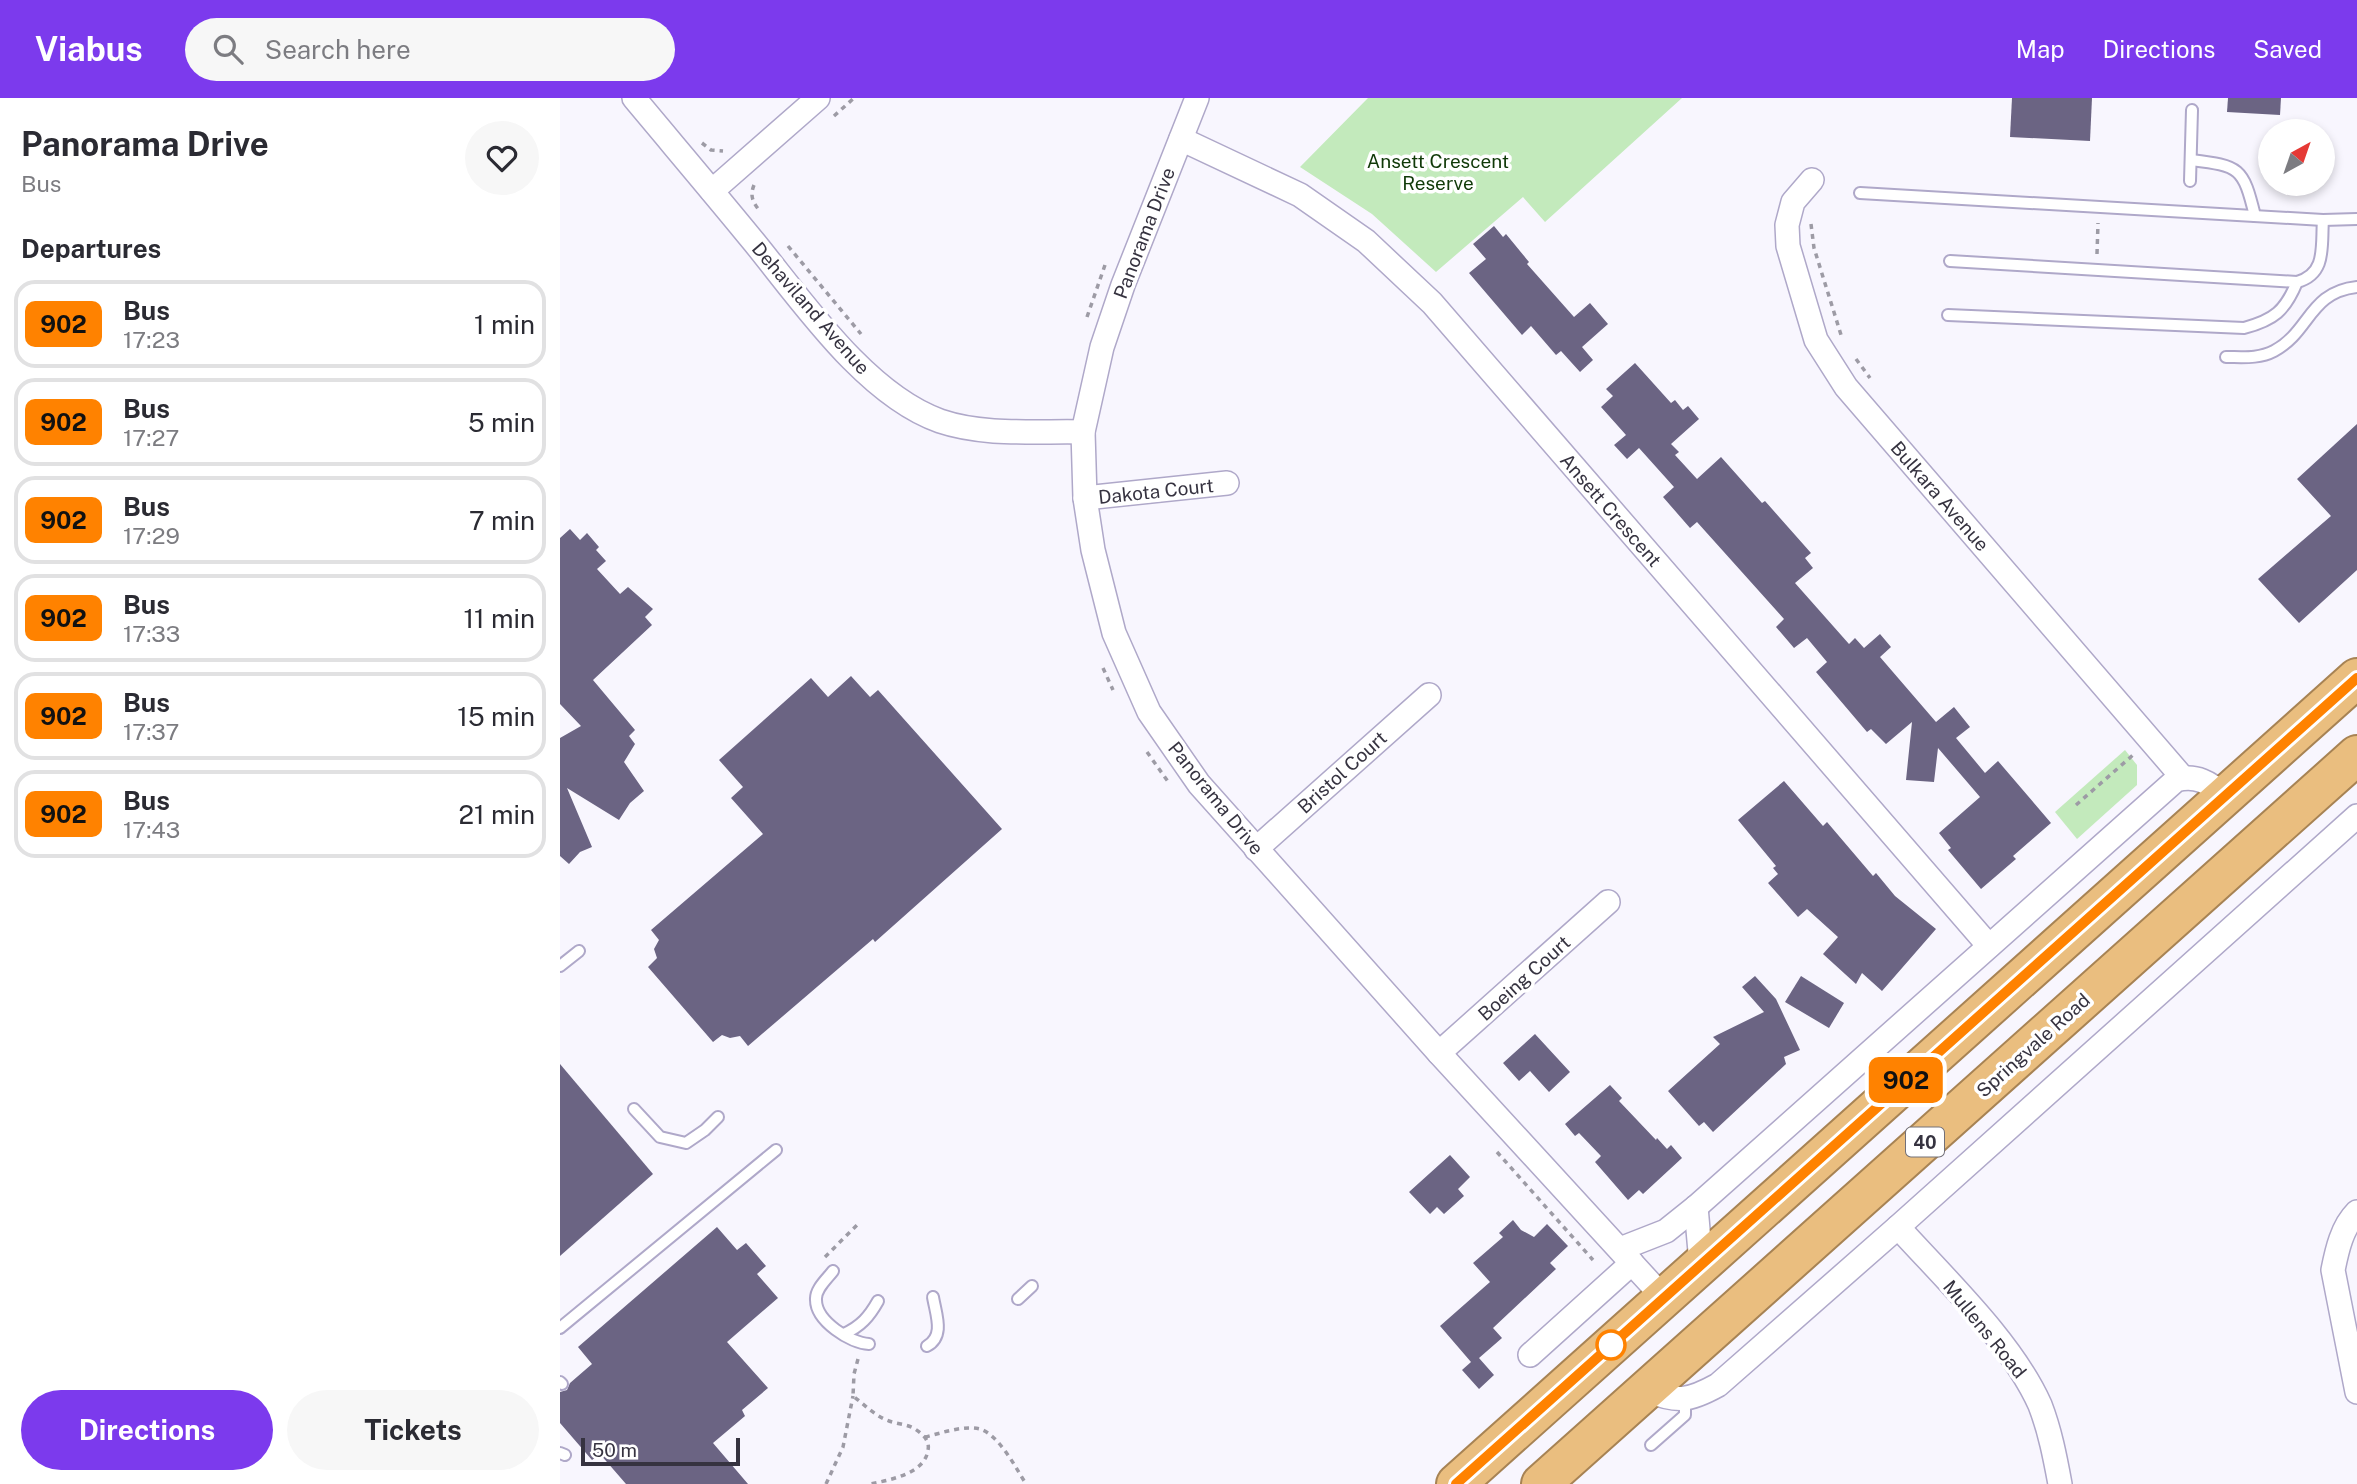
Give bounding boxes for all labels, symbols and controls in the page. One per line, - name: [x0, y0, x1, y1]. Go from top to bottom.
- search box: [185, 18, 675, 81]
- text: Viabus: [35, 30, 143, 68]
- icon: search: [209, 30, 247, 68]
- text: Search here: [265, 34, 411, 65]
- text: Map: [2016, 35, 2065, 63]
- text: Directions: [2103, 35, 2215, 63]
- text: Saved: [2253, 35, 2322, 63]
- north arrow: [2258, 119, 2334, 196]
- map controls: [2258, 119, 2335, 196]
- button: heart: [465, 121, 539, 195]
- text: Panorama Drive: [21, 125, 269, 163]
- park label: Ansett Crescent Reserve: [1367, 150, 1509, 194]
- street label: Panorama Drive: [1109, 164, 1179, 302]
- text: Bus: [21, 170, 61, 197]
- text: Departures: [21, 233, 161, 264]
- street label: Dehaviland Avenue: [748, 237, 874, 379]
- text: Bus: [123, 295, 170, 326]
- text: 1 min: [474, 309, 535, 340]
- text: 902: [40, 310, 87, 338]
- text: 17:23: [123, 326, 180, 353]
- text: Bus: [123, 393, 170, 424]
- text: 5 min: [468, 407, 535, 438]
- text: 902: [40, 408, 87, 436]
- text: 17:27: [123, 424, 179, 451]
- street label: Bulkara Avenue: [1886, 437, 1994, 555]
- street label: Ansett Crescent: [1556, 449, 1666, 571]
- street label: Dakota Court: [1097, 474, 1215, 508]
- text: Bus: [123, 491, 170, 522]
- text: 7 min: [469, 505, 535, 536]
- text: 902: [40, 506, 87, 534]
- text: 17:29: [123, 522, 180, 549]
- text: Bus: [123, 589, 170, 620]
- text: 11 min: [463, 603, 535, 634]
- text: 902: [40, 604, 87, 632]
- text: 17:33: [123, 620, 180, 647]
- text: Bus: [123, 687, 170, 718]
- text: 15 min: [457, 701, 535, 732]
- text: 902: [40, 702, 87, 730]
- text: 17:37: [123, 718, 179, 745]
- street label: Bristol Court: [1293, 726, 1391, 818]
- street label: Panorama Drive: [1164, 737, 1268, 859]
- text: Bus: [123, 785, 170, 816]
- text: 21 min: [459, 799, 535, 830]
- text: 902: [40, 800, 87, 828]
- text: 17:43: [123, 816, 180, 843]
- street label: Boeing Court: [1474, 931, 1574, 1025]
- street label: Springvale Road: [1972, 988, 2094, 1102]
- line badge: 902: [1866, 1057, 1946, 1103]
- text: 902: [1883, 1066, 1929, 1094]
- road number: 40: [1906, 1128, 1944, 1156]
- street label: Mullens Road: [1939, 1276, 2031, 1382]
- unlabelled marker: [1596, 1330, 1626, 1360]
- button: Directions: [21, 1390, 273, 1470]
- button: Tickets: [287, 1390, 539, 1470]
- scale bar: [581, 1435, 740, 1467]
- text: 50 m: [592, 1439, 637, 1461]

